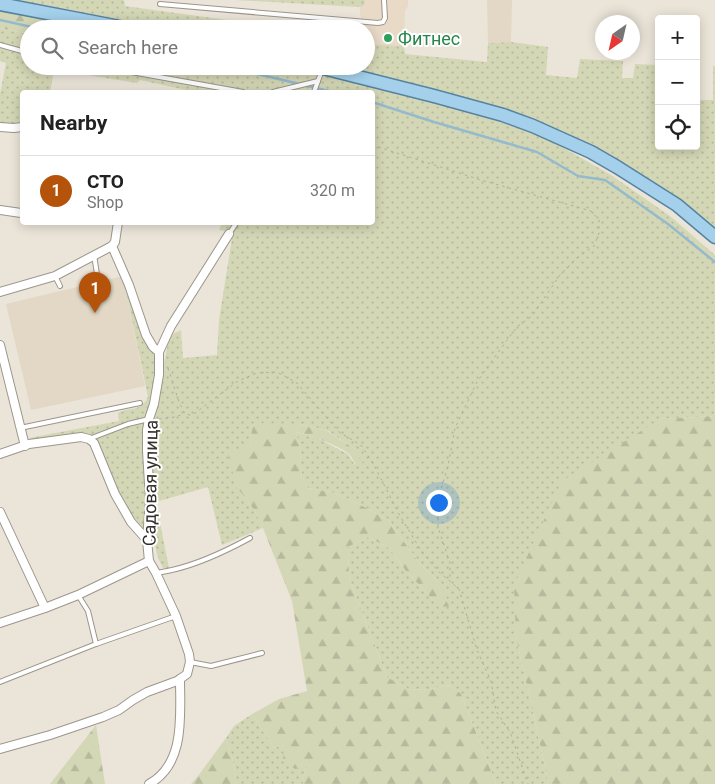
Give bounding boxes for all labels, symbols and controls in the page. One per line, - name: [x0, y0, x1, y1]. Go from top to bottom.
- north arrow: [595, 15, 640, 60]
- map controls: [655, 15, 700, 150]
- button: +: [655, 15, 700, 60]
- search box: [20, 20, 375, 75]
- place label: Фитнес: [398, 28, 460, 49]
- marker: Фитнес: [382, 32, 394, 44]
- icon: search: [38, 34, 66, 62]
- text: Search here: [78, 36, 178, 59]
- button: −: [655, 60, 700, 105]
- button: locate: [655, 105, 700, 150]
- text: Nearby: [40, 111, 107, 135]
- text: СТО: [87, 170, 124, 193]
- text: 1: [51, 181, 61, 200]
- text: 320 m: [310, 181, 355, 200]
- text: Shop: [87, 193, 123, 212]
- pin: 1: [79, 272, 111, 313]
- street label: Садовая улица: [138, 420, 162, 546]
- your location: [426, 490, 452, 516]

